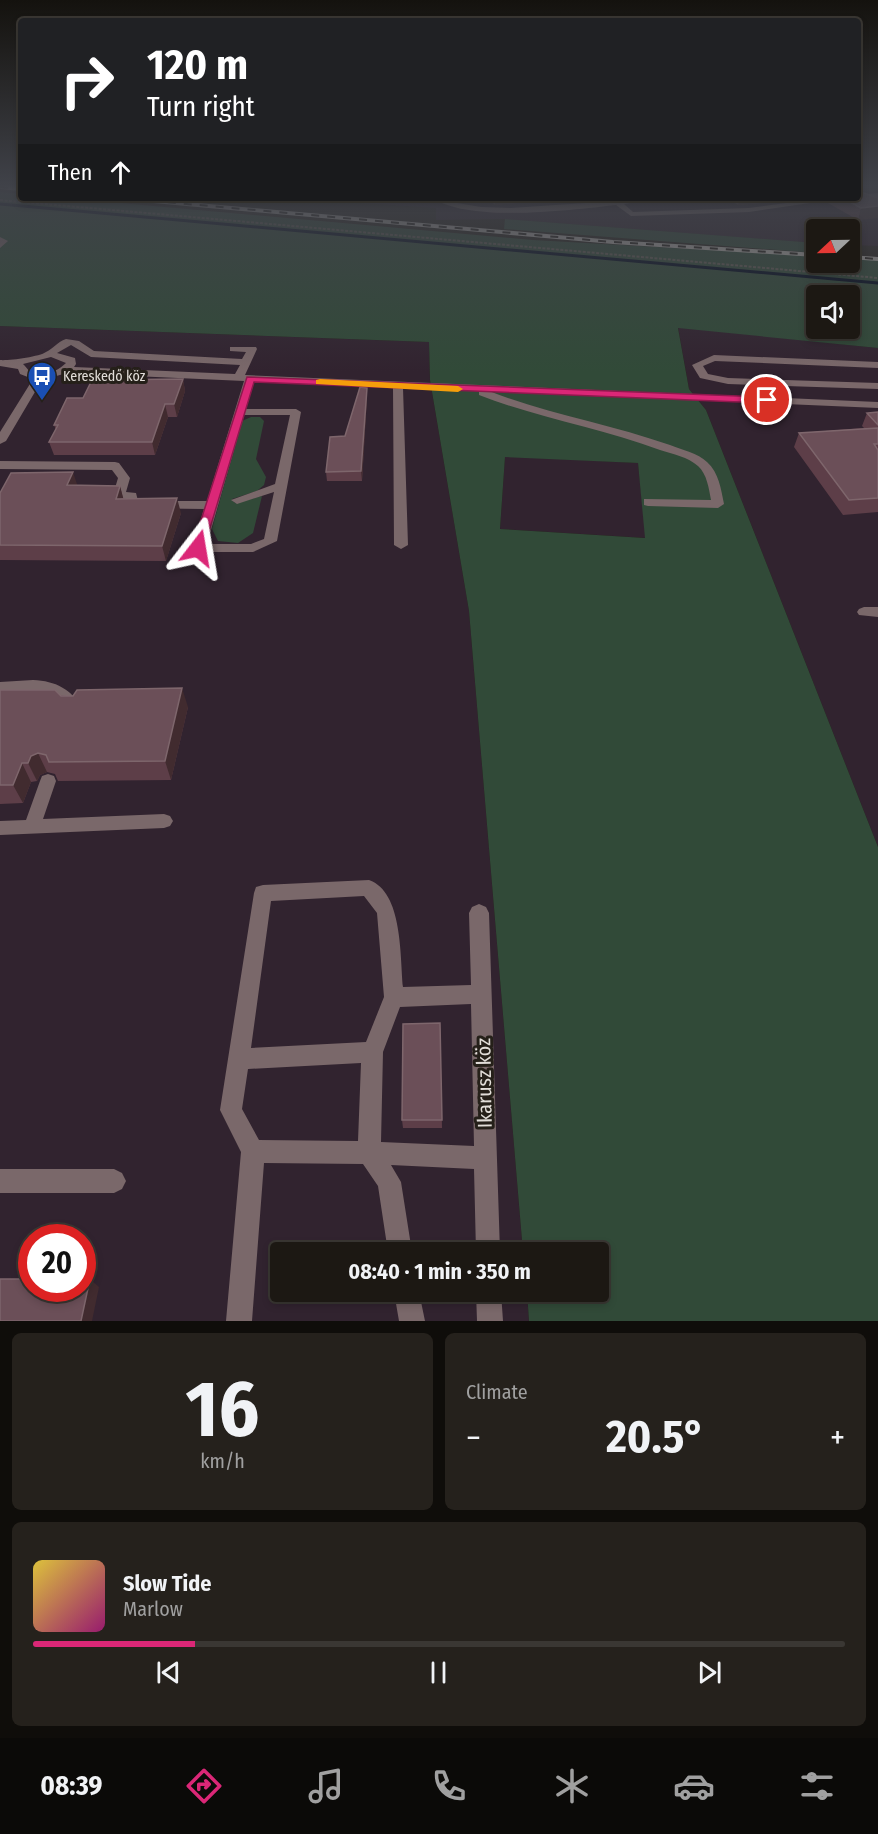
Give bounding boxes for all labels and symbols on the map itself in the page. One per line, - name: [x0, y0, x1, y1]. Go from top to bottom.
- north arrow: [806, 219, 860, 273]
- bus stop icon: Kereskedő köz: [26, 360, 58, 402]
- place label: Kereskedő köz: [63, 368, 146, 385]
- pin: [741, 374, 792, 425]
- position arrow: [166, 516, 230, 580]
- street label: Ikarusz köz: [471, 1038, 497, 1128]
- speed limit sign: 20: [18, 1224, 96, 1302]

